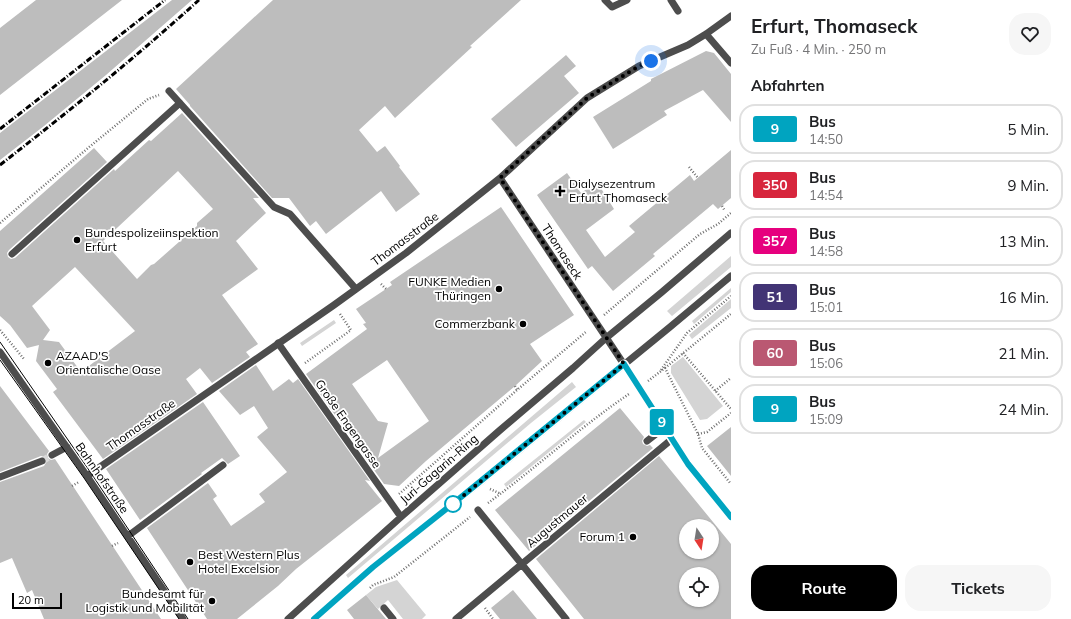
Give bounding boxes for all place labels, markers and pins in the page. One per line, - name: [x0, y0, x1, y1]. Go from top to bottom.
- place label: Dialysezentrum Erfurt Thomaseck: [569, 176, 668, 205]
- marker: Dialysezentrum Erfurt Thomaseck: [554, 185, 566, 197]
- place label: Bundespolizeiinspektion Erfurt: [85, 225, 219, 254]
- marker: Bundespolizeiinspektion Erfurt: [72, 235, 82, 245]
- place label: FUNKE Medien Thüringen: [408, 274, 491, 303]
- marker: FUNKE Medien Thüringen: [494, 284, 504, 294]
- place label: Commerzbank: [435, 316, 516, 331]
- marker: Commerzbank: [518, 319, 528, 329]
- place label: AZAAD'S Orientalische Oase: [56, 348, 161, 377]
- marker: AZAAD'S Orientalische Oase: [43, 358, 53, 368]
- unlabelled marker: [444, 495, 462, 513]
- place label: Forum 1: [579, 529, 625, 544]
- marker: Forum 1: [628, 532, 638, 542]
- place label: Best Western Plus Hotel Excelsior: [198, 547, 300, 576]
- marker: Best Western Plus Hotel Excelsior: [185, 557, 195, 567]
- place label: Bundesamt für Logistik und Mobilität: [86, 586, 205, 615]
- marker: Bundesamt für Logistik und Mobilität: [207, 596, 217, 606]

